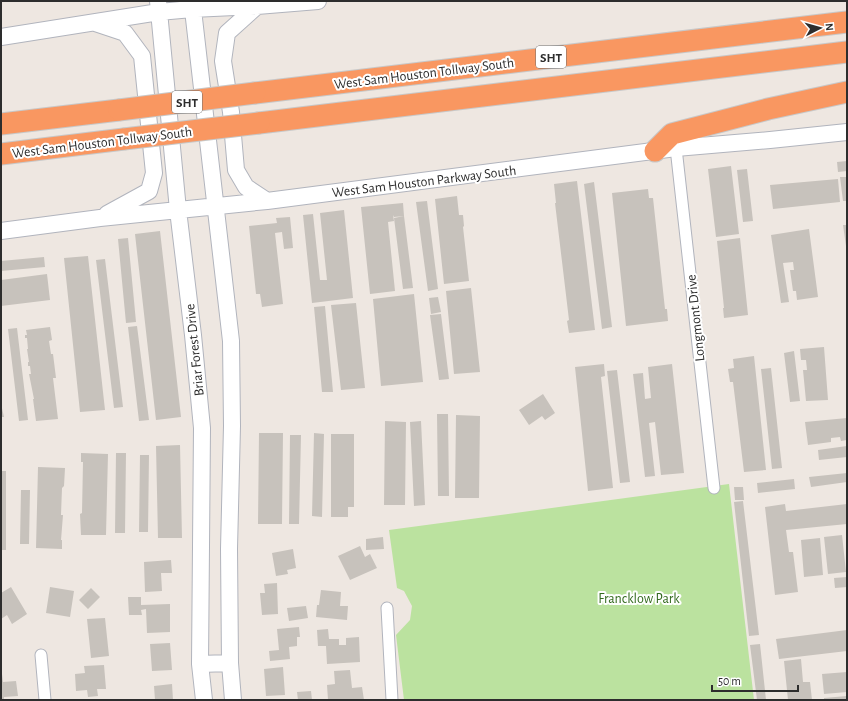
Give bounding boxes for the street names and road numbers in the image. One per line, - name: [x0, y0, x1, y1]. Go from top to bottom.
- road number: SHT: [536, 46, 566, 68]
- street label: West Sam Houston Tollway South: [333, 56, 515, 92]
- road number: SHT: [172, 91, 202, 113]
- street label: West Sam Houston Tollway South: [11, 125, 193, 161]
- street label: West Sam Houston Parkway South: [331, 164, 517, 200]
- street label: Longmont Drive: [684, 274, 708, 362]
- street label: Briar Forest Drive: [183, 303, 207, 397]

